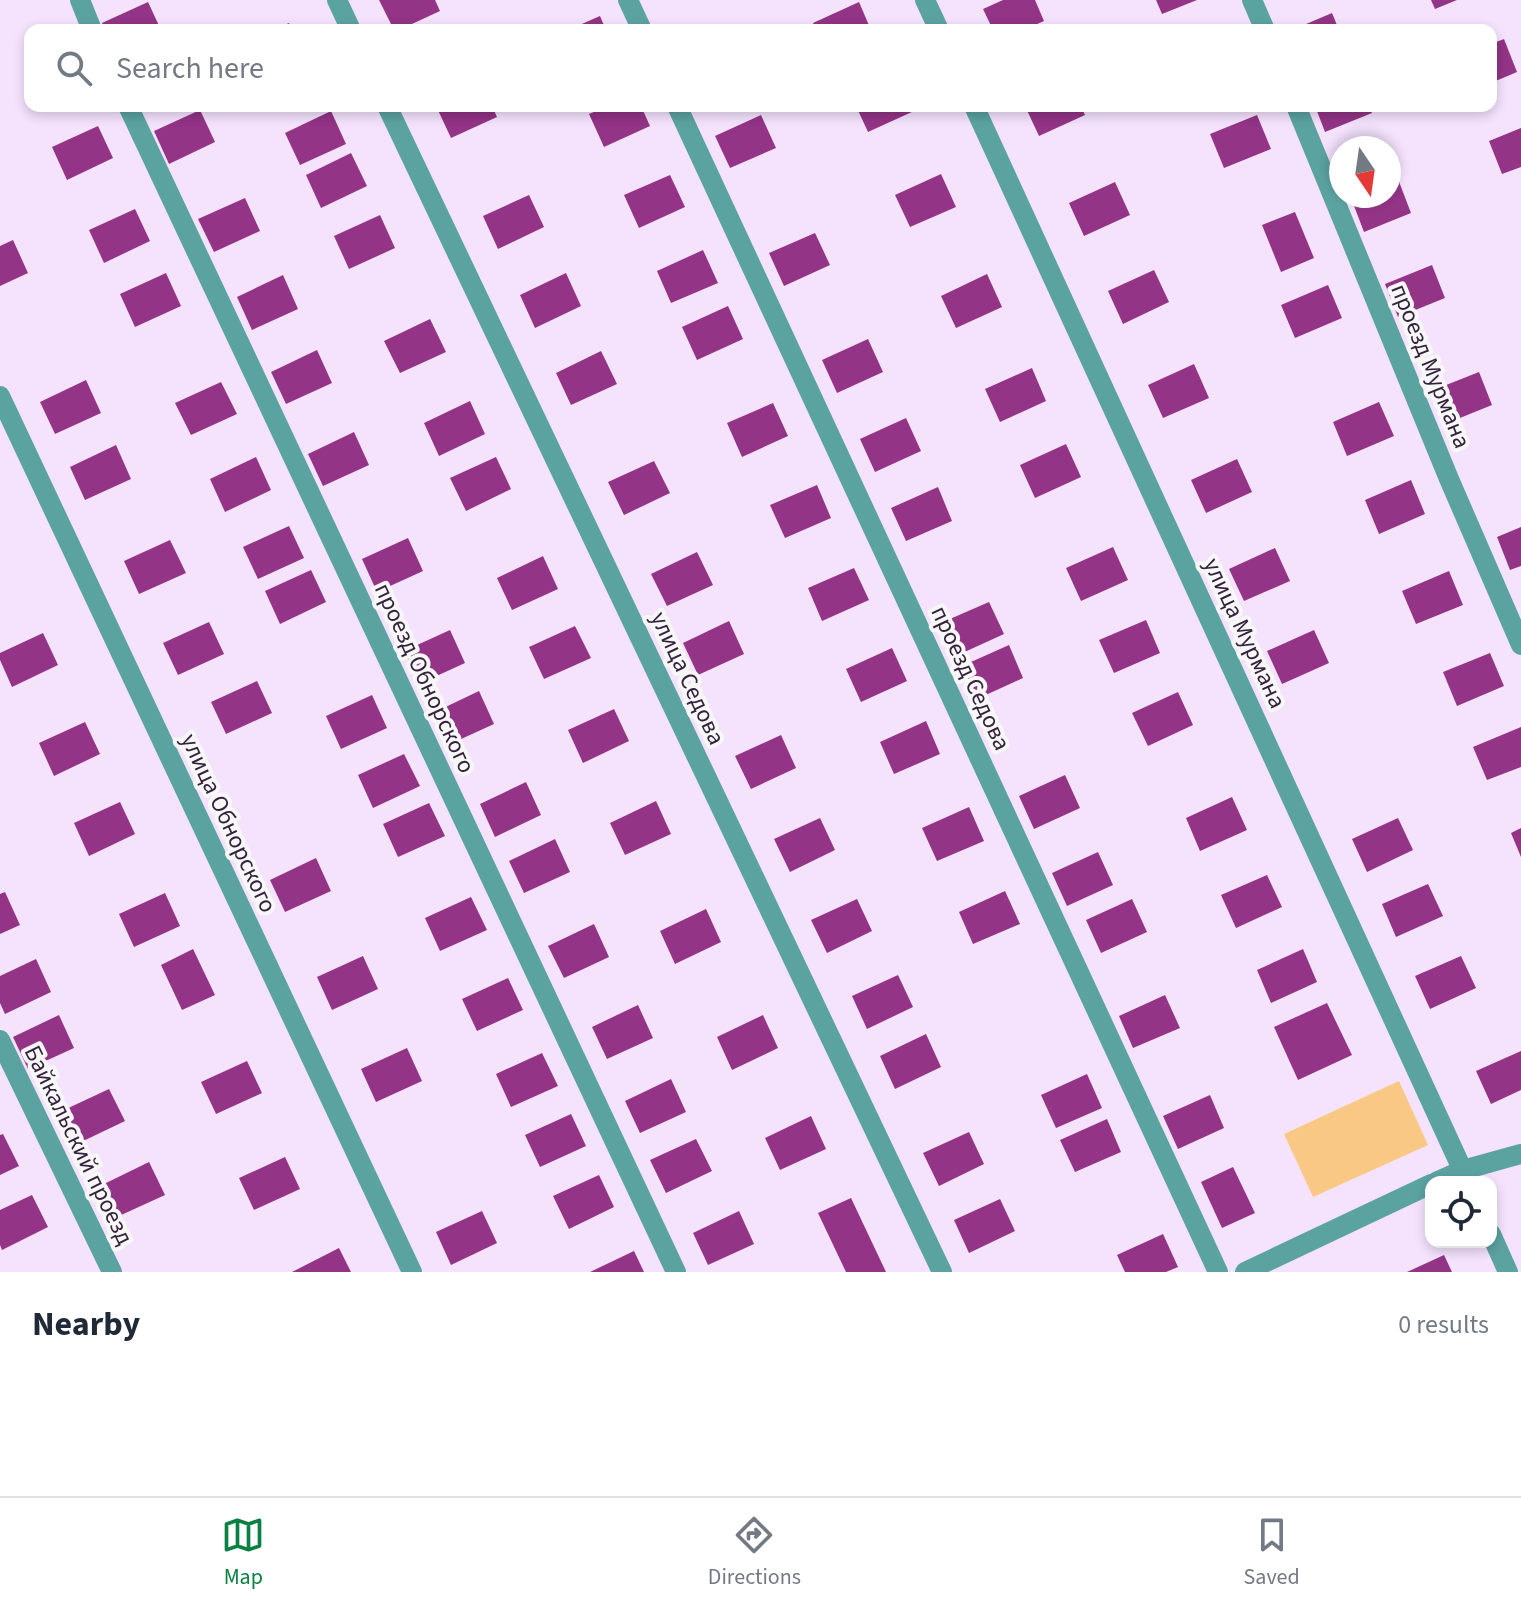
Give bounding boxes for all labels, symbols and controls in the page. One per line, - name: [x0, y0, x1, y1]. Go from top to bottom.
- search box: [24, 24, 1497, 112]
- icon: search: [52, 46, 96, 90]
- text: Search here: [116, 47, 264, 90]
- north arrow: [1329, 136, 1401, 208]
- street label: проезд Мурмана: [1382, 279, 1480, 454]
- street label: улица Мурмана: [1194, 552, 1295, 714]
- street label: проезд Обнорского: [365, 577, 484, 779]
- street label: проезд Седова: [922, 600, 1019, 756]
- street label: улица Седова: [641, 606, 734, 751]
- street label: улица Обнорского: [172, 728, 285, 918]
- street label: Байкальский проезд: [15, 1040, 142, 1251]
- map controls: [1425, 1176, 1497, 1248]
- button: locate: [1425, 1176, 1497, 1248]
- text: Nearby: [32, 1300, 140, 1349]
- text: 0 results: [1398, 1306, 1489, 1343]
- tab: Map: [221, 1513, 265, 1593]
- tab: Directions: [708, 1513, 801, 1593]
- tab: Saved: [1244, 1513, 1300, 1593]

